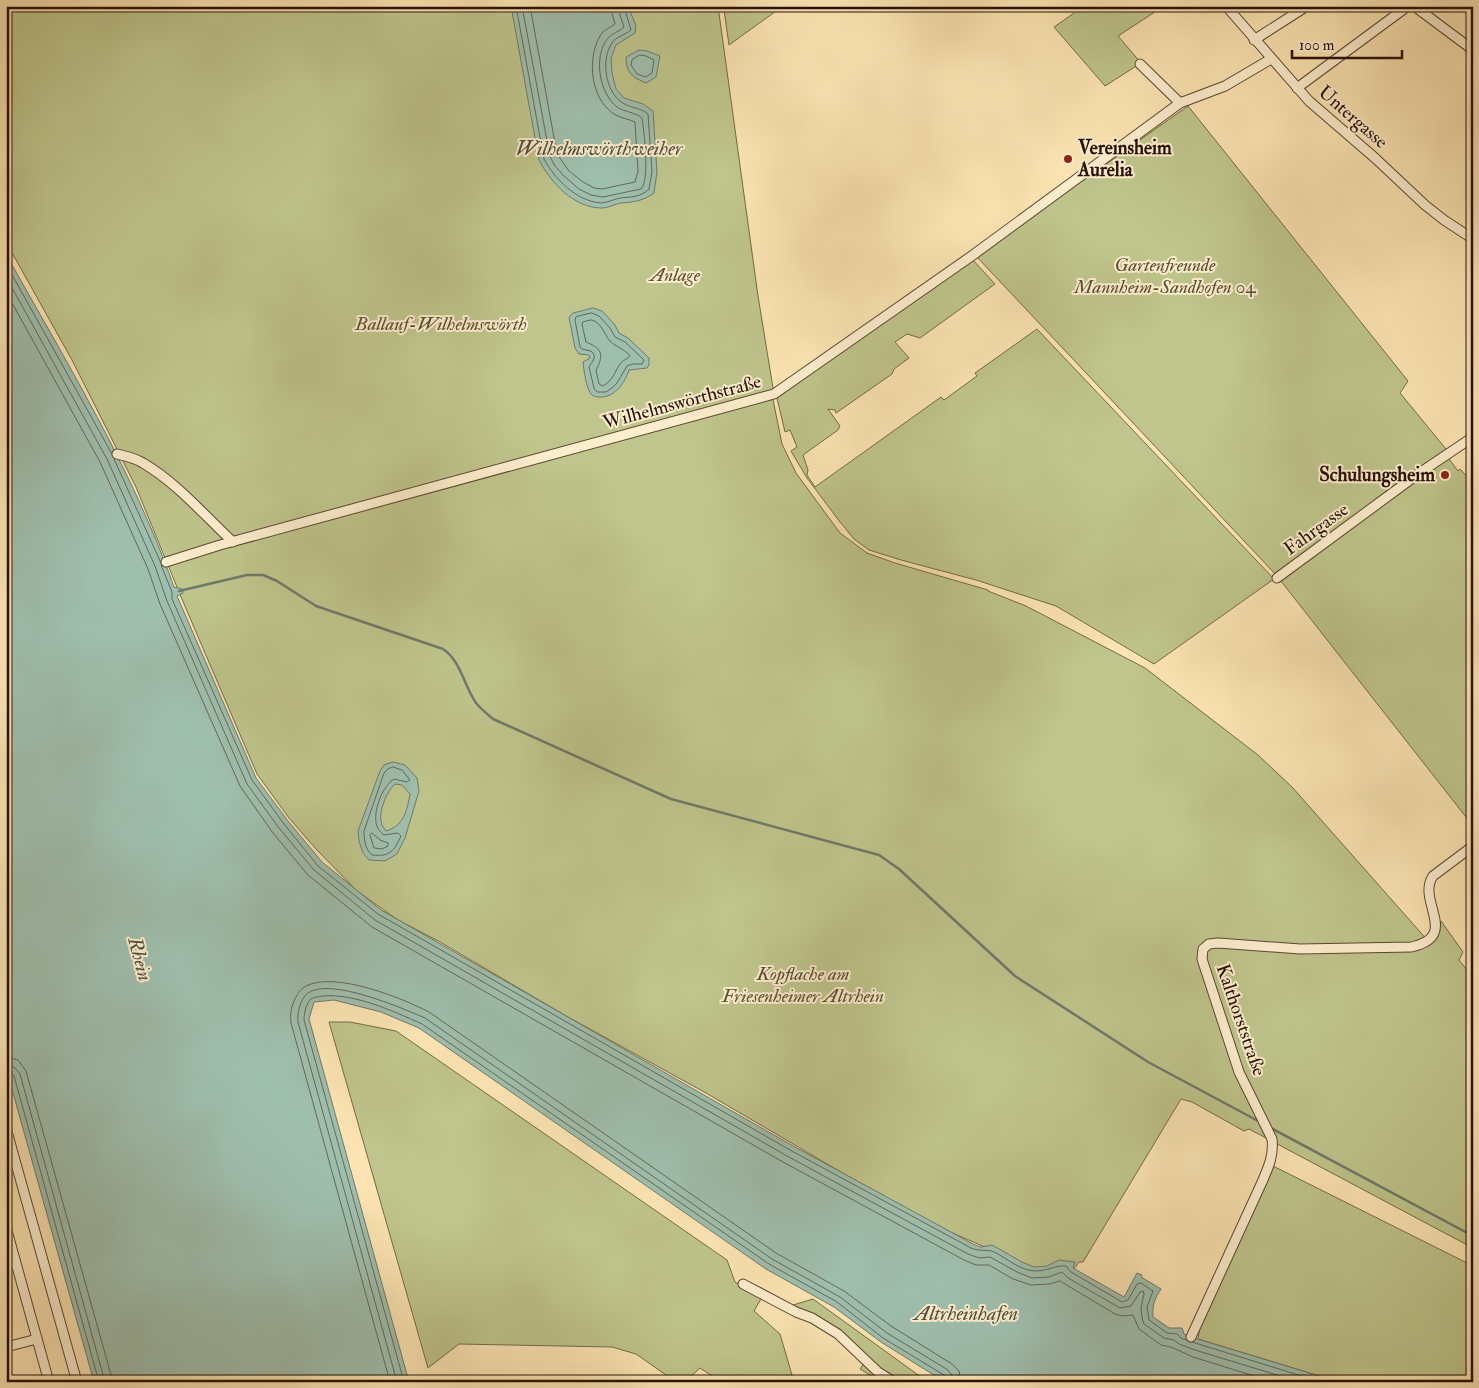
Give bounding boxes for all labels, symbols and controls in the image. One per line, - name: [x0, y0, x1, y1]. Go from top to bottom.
- scale bar: [1292, 28, 1402, 60]
- text: 100 m: [1299, 36, 1335, 55]
- street label: Untergasse: [1313, 80, 1393, 154]
- water label: Wilhelmswörthweiher: [516, 136, 684, 161]
- place label: Vereinsheim Aurelia: [1077, 136, 1172, 182]
- marker: Vereinsheim Aurelia: [1062, 153, 1074, 165]
- park label: Gartenfreunde Mannheim-Sandhofen 04: [1073, 253, 1256, 299]
- park label: Anlage: [648, 263, 701, 287]
- park label: Ballauf-Wilhelmswörth: [354, 312, 527, 336]
- street label: Wilhelmswörthstraße: [599, 369, 764, 435]
- place label: Schulungsheim: [1319, 463, 1435, 488]
- marker: Schulungsheim: [1439, 469, 1451, 481]
- street label: Fahrgasse: [1279, 497, 1353, 561]
- water label: Rhein: [122, 933, 158, 984]
- street label: Kalthorststraße: [1211, 961, 1271, 1079]
- park label: Kopflache am Friesenheimer Altrhein: [721, 962, 884, 1008]
- water label: Altrheinhafen: [912, 1301, 1018, 1326]

